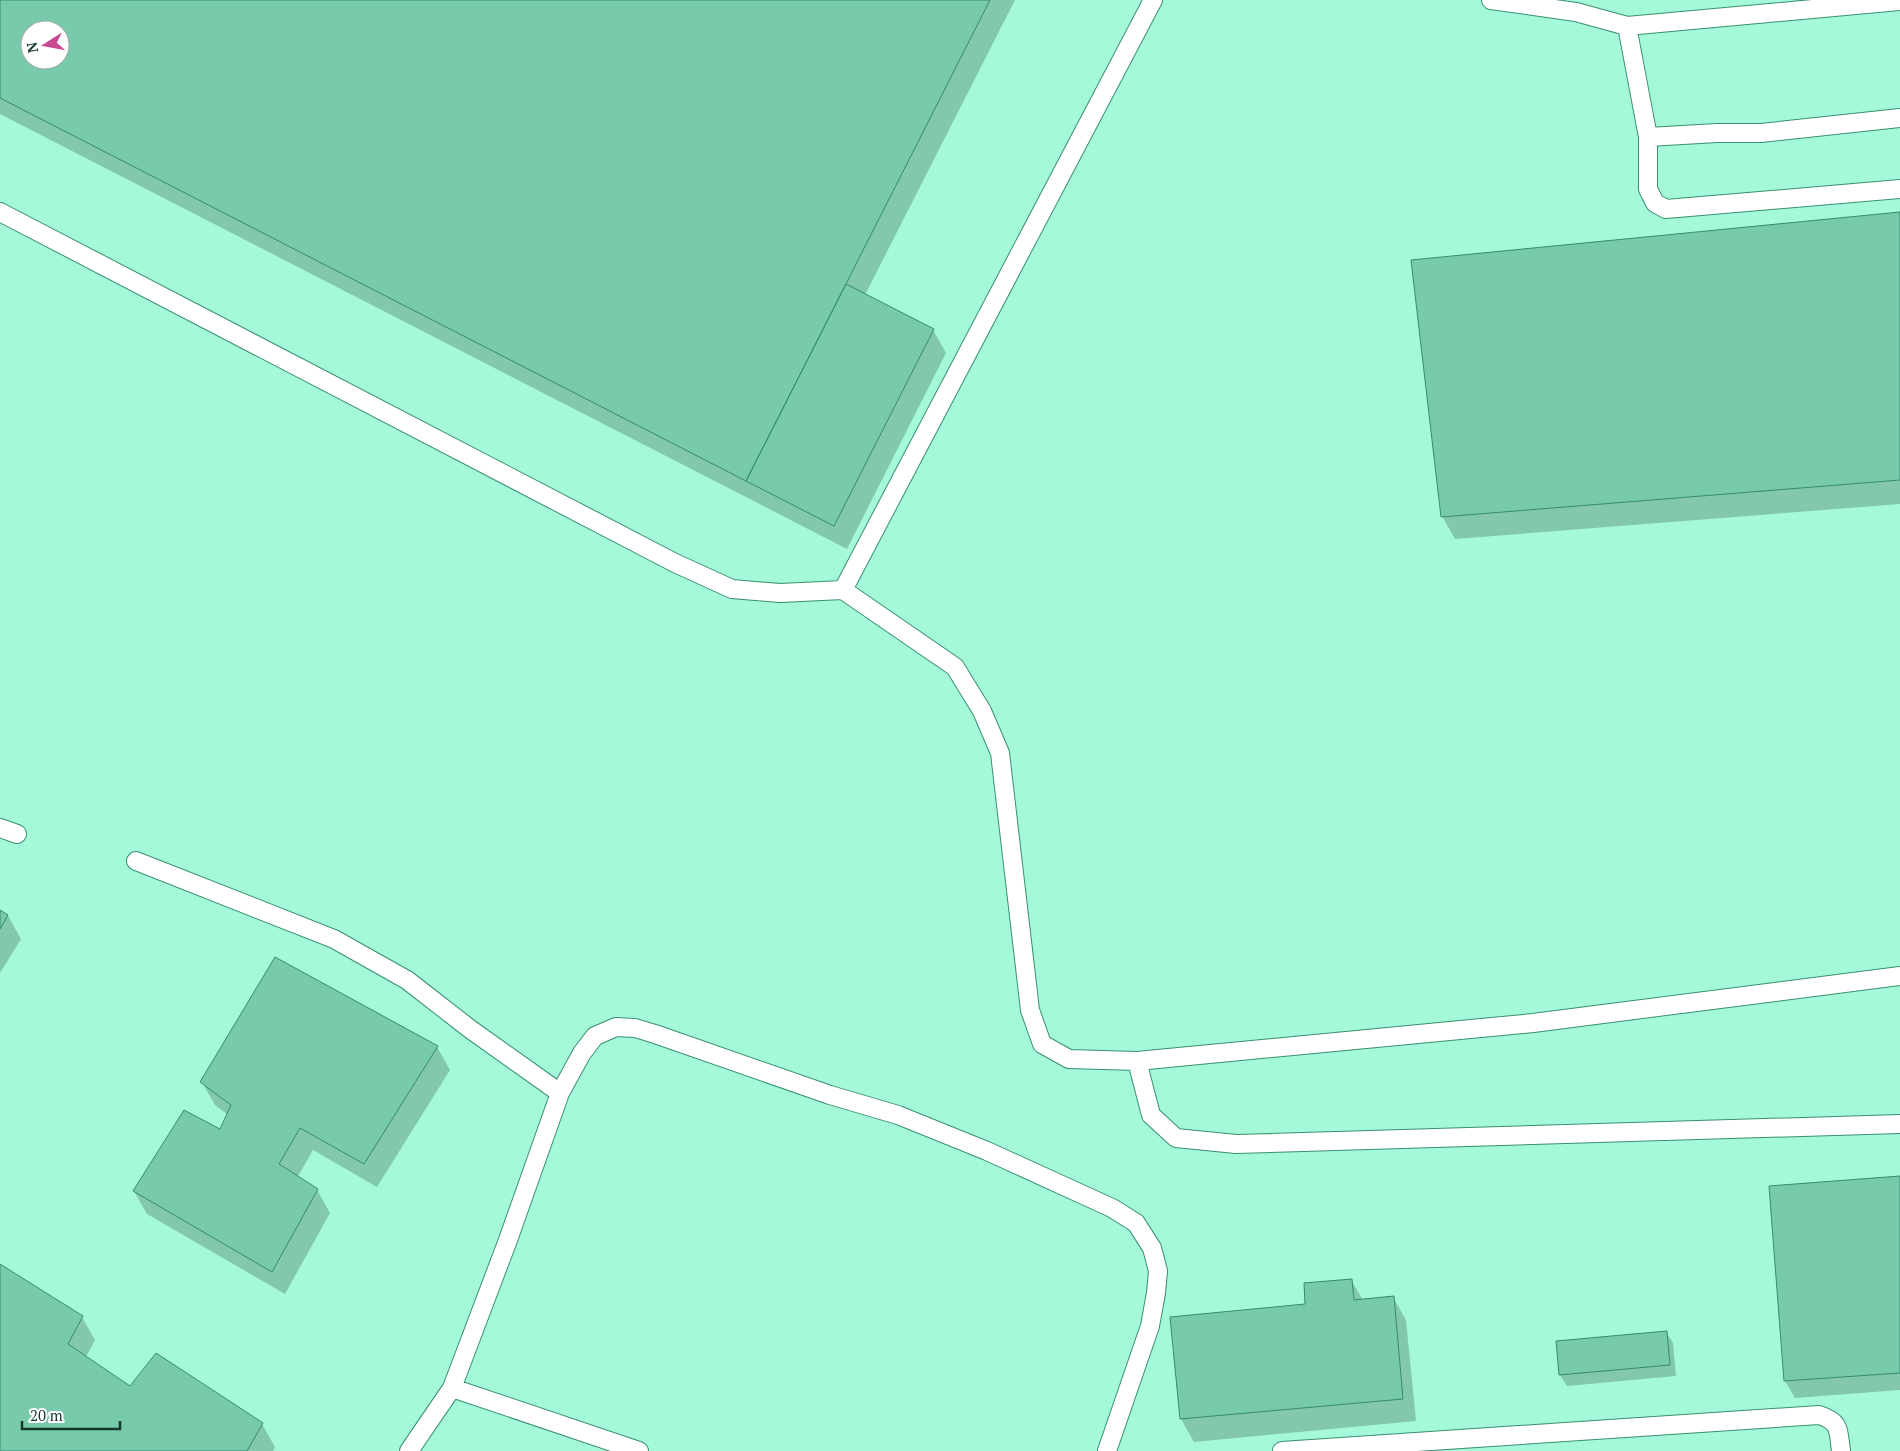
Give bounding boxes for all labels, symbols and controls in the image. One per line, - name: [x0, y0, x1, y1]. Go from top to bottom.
- north arrow: [20, 20, 70, 70]
- text: N: [21, 40, 42, 55]
- scale bar: [22, 1398, 120, 1430]
- text: 20 m: [30, 1405, 63, 1425]

